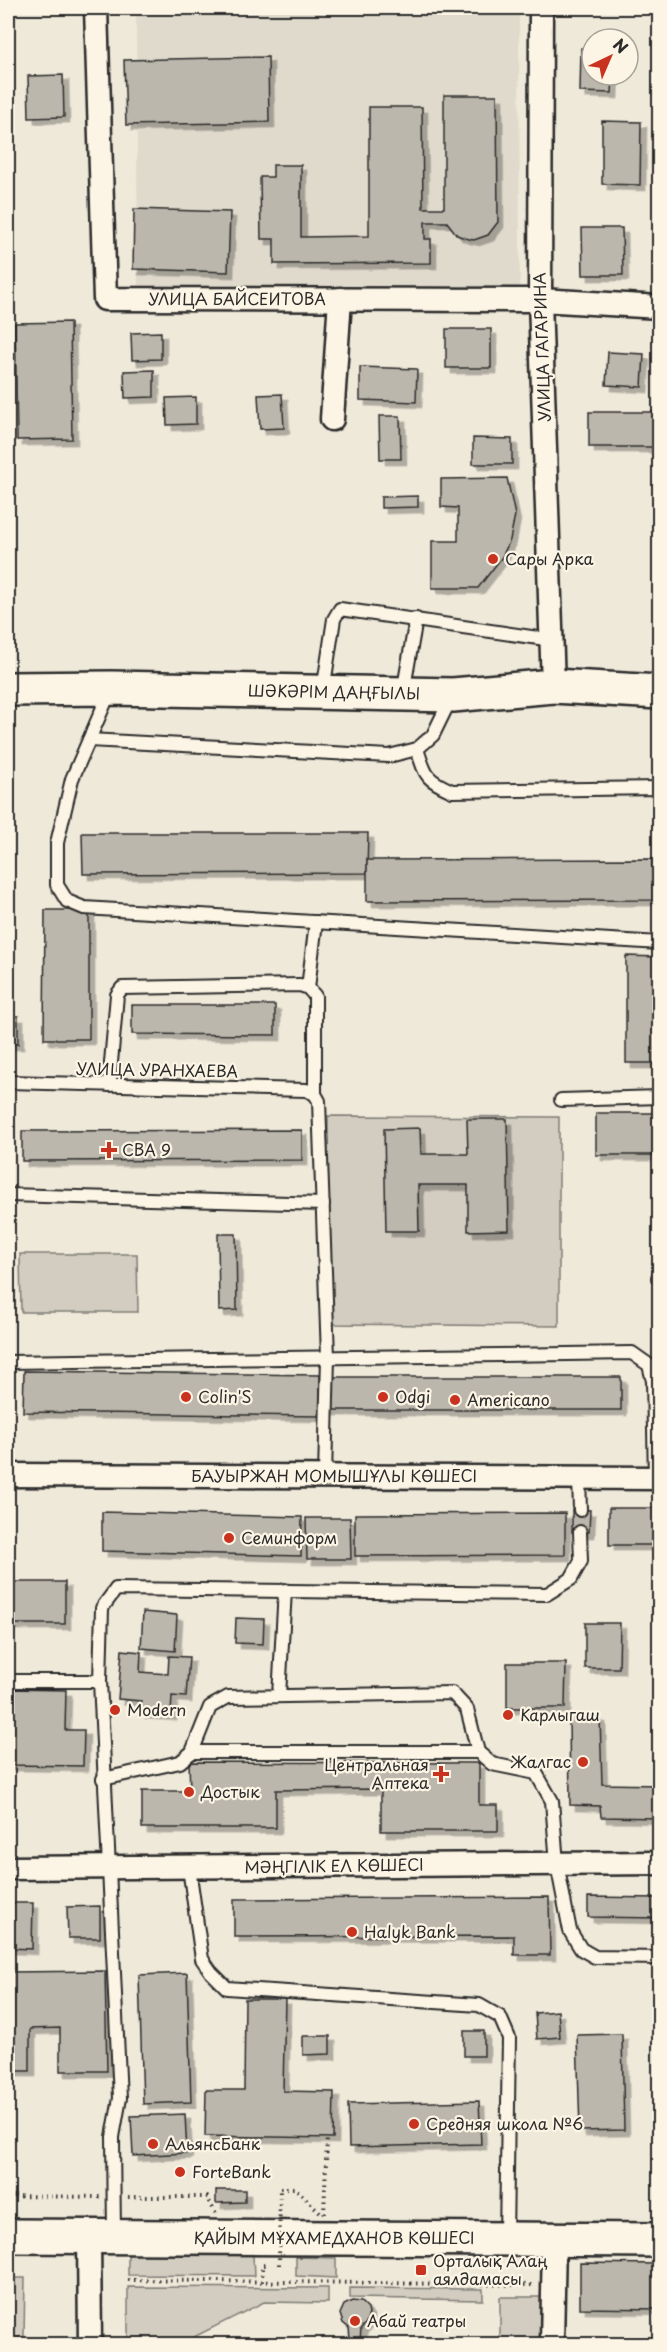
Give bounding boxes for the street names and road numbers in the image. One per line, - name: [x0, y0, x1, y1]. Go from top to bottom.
- street label: УЛИЦА ГАГАРИНА: [526, 272, 556, 422]
- street label: УЛИЦА БАЙСЕИТОВА: [148, 286, 326, 310]
- street label: ШӘКӘРІМ ДАҢҒЫЛЫ: [248, 677, 420, 705]
- street label: УЛИЦА УРАНХАЕВА: [76, 1056, 239, 1082]
- street label: БАУЫРЖАН МОМЫШҰЛЫ КӨШЕСІ: [191, 1463, 477, 1487]
- street label: МӘҢГІЛІК ЕЛ КӨШЕСІ: [244, 1851, 424, 1879]
- street label: ҚАЙЫМ МҰХАМЕДХАНОВ КӨШЕСІ: [193, 2225, 475, 2249]

